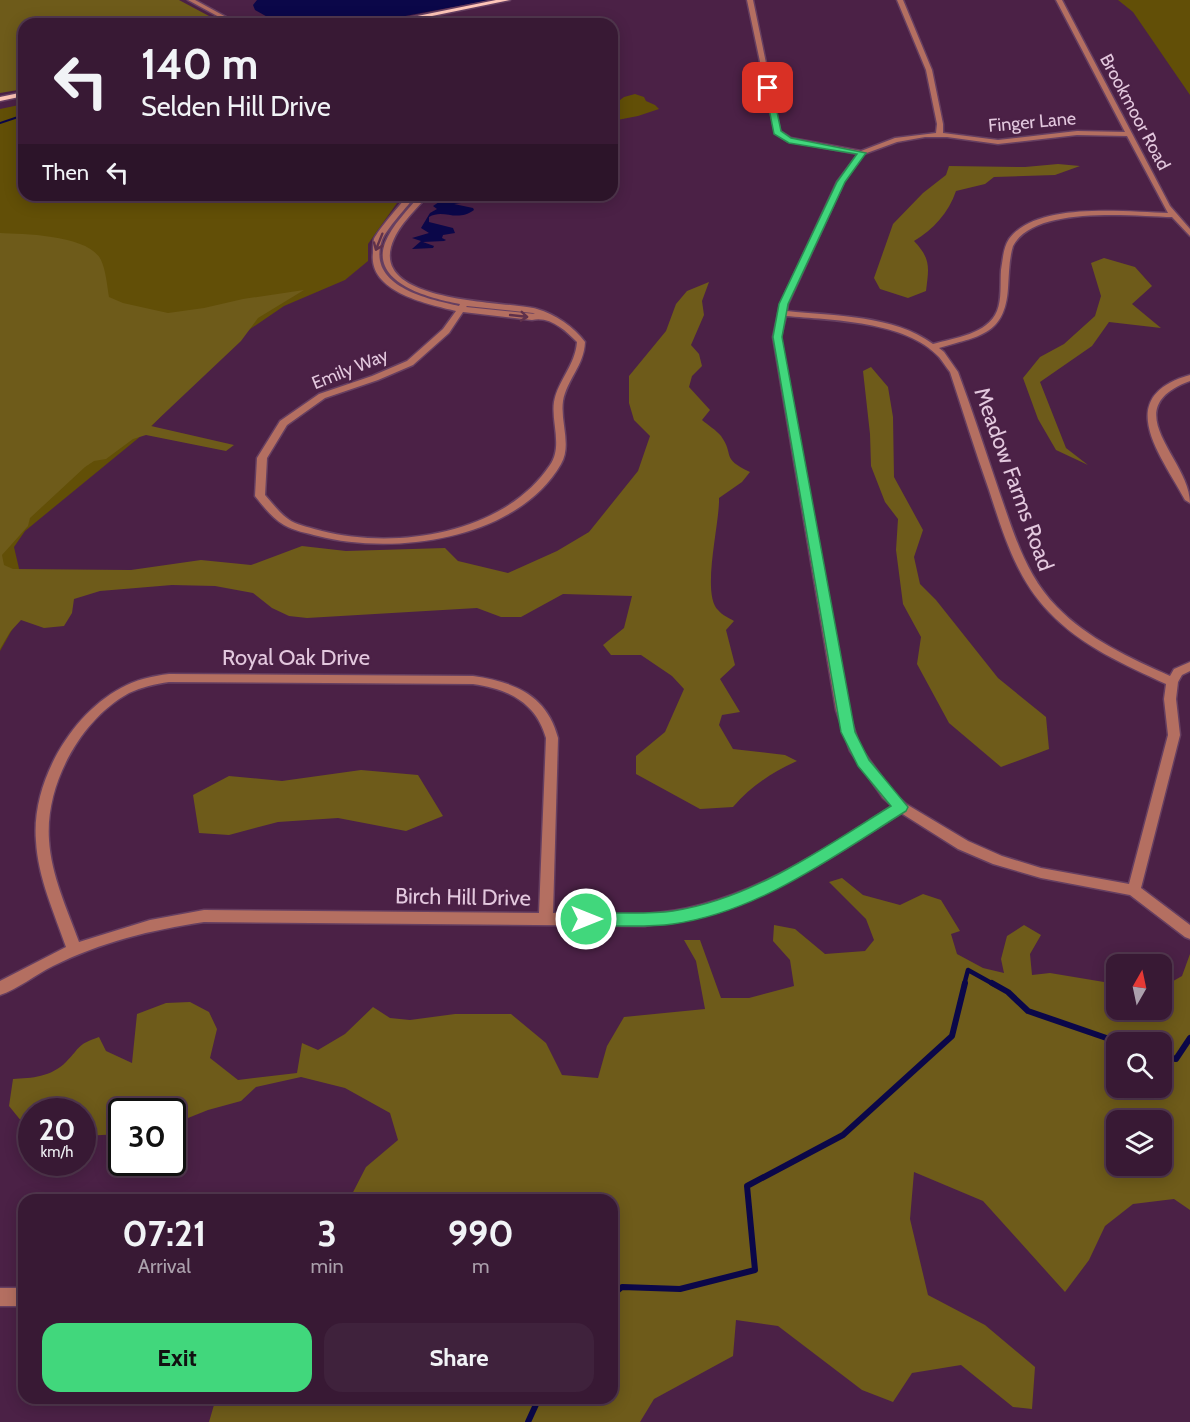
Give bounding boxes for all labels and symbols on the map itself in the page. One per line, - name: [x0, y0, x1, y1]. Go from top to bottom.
- street label: Brookmoor Road: [1095, 50, 1175, 174]
- pin: [742, 62, 793, 113]
- street label: Finger Lane: [987, 107, 1077, 137]
- one-way arrow: [372, 233, 383, 251]
- one-way arrow: [509, 311, 529, 322]
- street label: Emily Way: [309, 344, 391, 394]
- street label: Meadow Farms Road: [968, 384, 1060, 574]
- street label: Royal Oak Drive: [222, 644, 370, 671]
- street label: Birch Hill Drive: [395, 882, 531, 912]
- position arrow: [554, 887, 618, 951]
- north arrow: [1106, 954, 1172, 1020]
- speed limit sign: 30: [108, 1098, 186, 1176]

